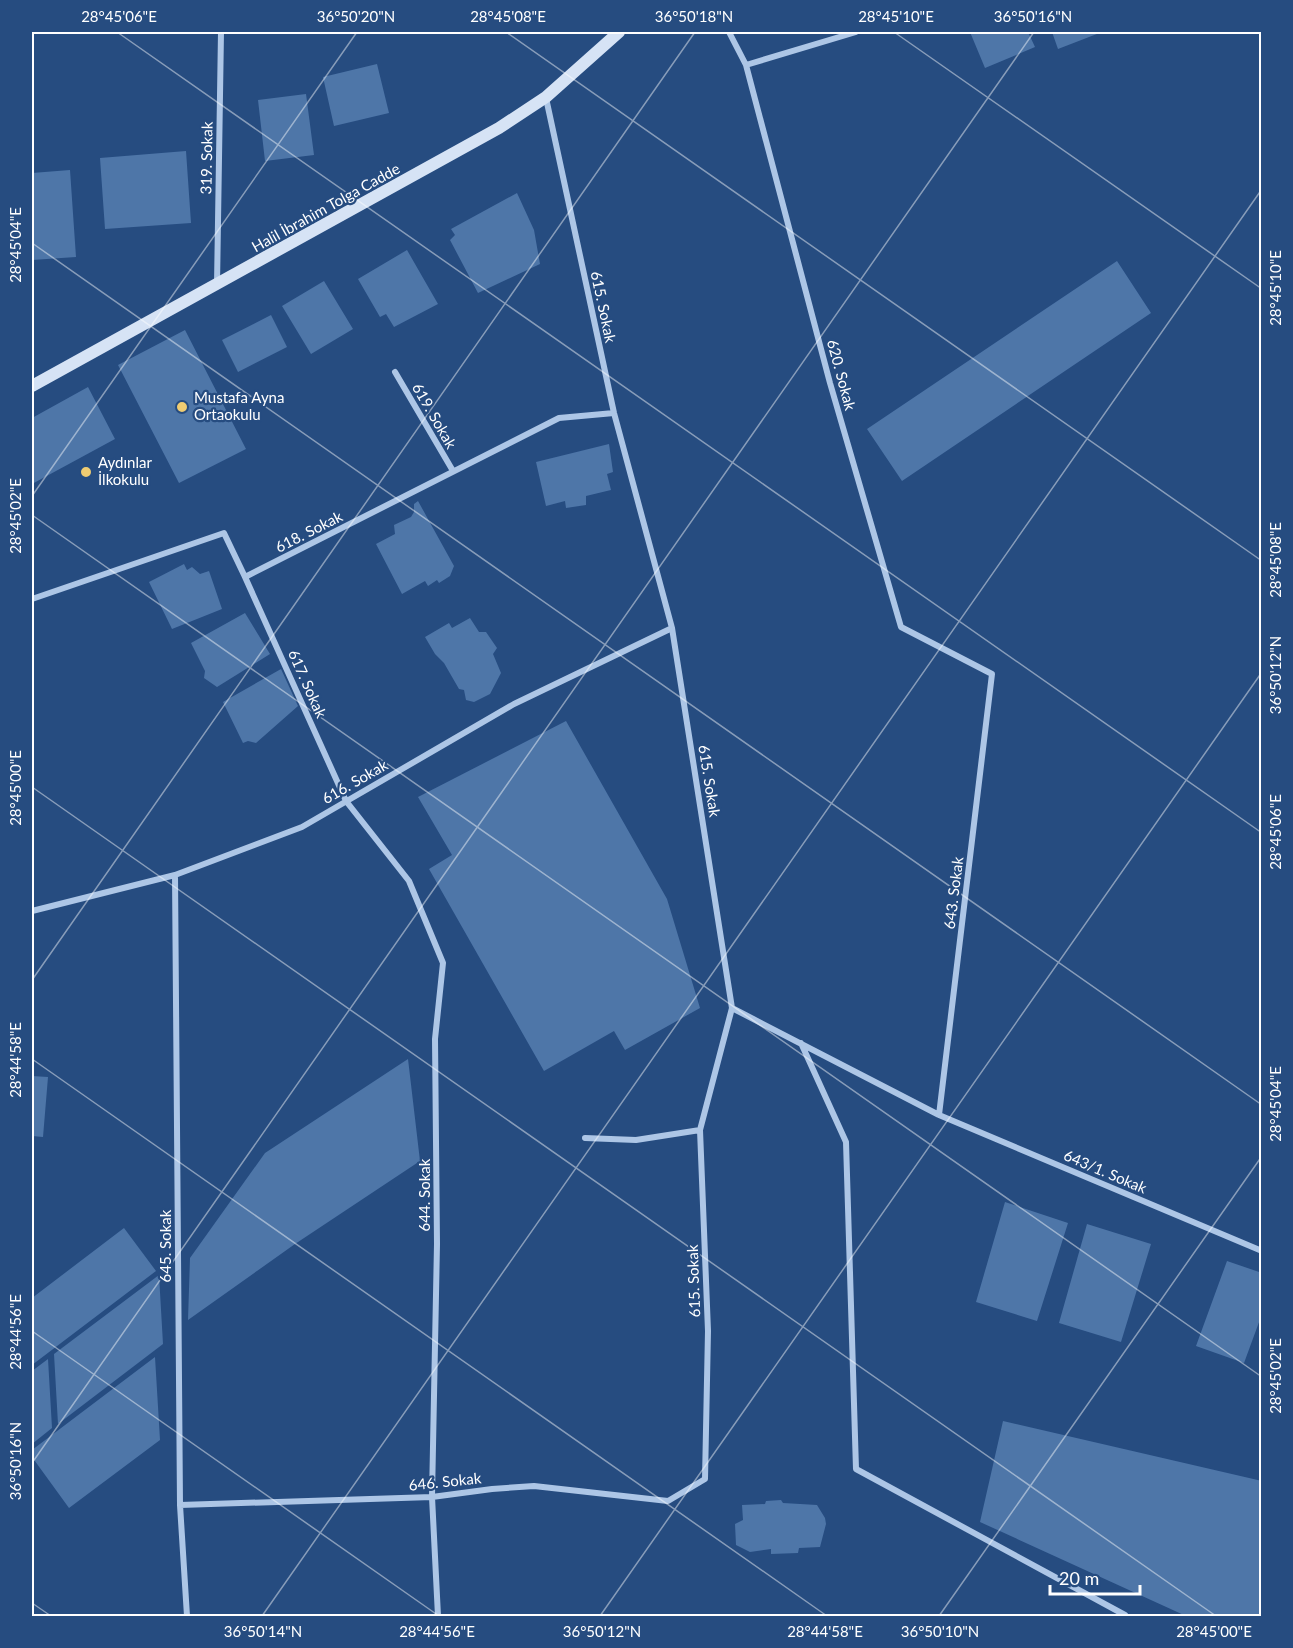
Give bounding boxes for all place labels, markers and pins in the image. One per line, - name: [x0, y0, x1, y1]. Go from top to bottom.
- place label: Mustafa Ayna Ortaokulu: [194, 388, 284, 423]
- marker: Mustafa Ayna Ortaokulu: [175, 400, 189, 414]
- place label: Aydınlar İlkokulu: [98, 453, 152, 488]
- marker: Aydınlar İlkokulu: [79, 465, 93, 479]

